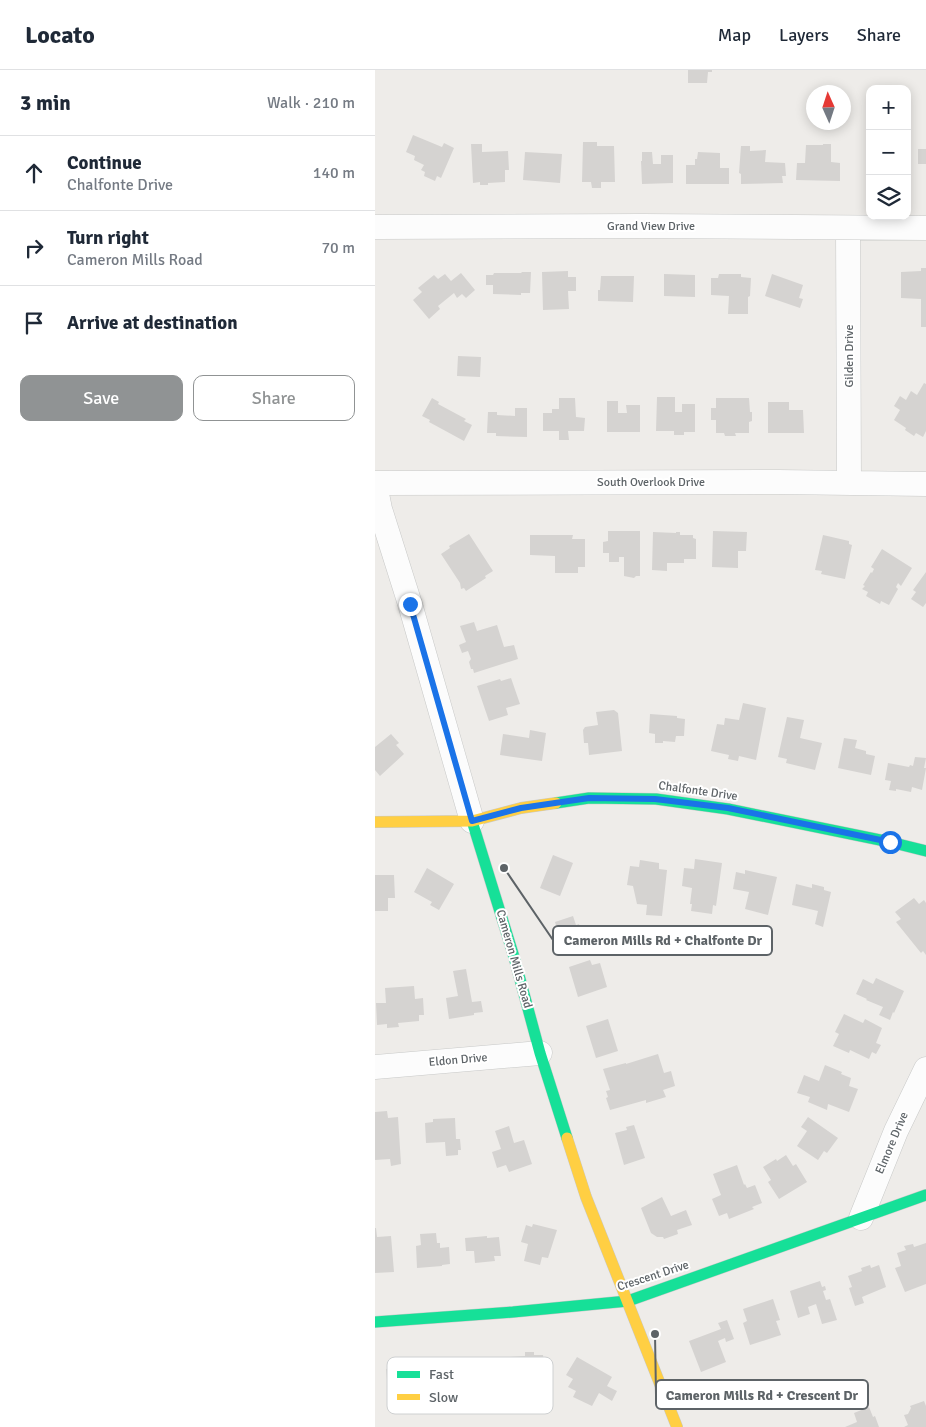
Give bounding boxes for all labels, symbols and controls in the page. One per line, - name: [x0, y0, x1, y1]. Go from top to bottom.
- text: Locato: [25, 20, 95, 50]
- text: Map: [718, 24, 751, 46]
- text: Layers: [779, 24, 829, 46]
- text: Share: [857, 24, 901, 46]
- north arrow: [806, 85, 851, 130]
- map controls: [866, 85, 911, 220]
- button: +: [866, 85, 911, 130]
- text: 3 min: [20, 90, 71, 116]
- text: Walk · 210 m: [267, 93, 355, 113]
- button: −: [866, 130, 911, 175]
- text: Continue: [67, 151, 142, 175]
- icon: ahead: [20, 159, 48, 187]
- text: 140 m: [313, 163, 355, 183]
- text: Chalfonte Drive: [67, 175, 173, 195]
- button: layers: [866, 175, 911, 220]
- street label: Grand View Drive: [607, 219, 695, 234]
- text: Turn right: [67, 226, 149, 250]
- icon: right: [20, 234, 48, 262]
- text: 70 m: [321, 238, 355, 258]
- text: Cameron Mills Road: [67, 250, 203, 270]
- icon: arrive: [20, 309, 48, 337]
- text: Arrive at destination: [67, 311, 238, 335]
- street label: Gilden Drive: [842, 325, 857, 387]
- button: Save: [20, 375, 183, 421]
- button: Share: [193, 375, 355, 421]
- street label: South Overlook Drive: [597, 475, 705, 490]
- route end: [399, 593, 422, 616]
- street label: Chalfonte Drive: [658, 778, 738, 804]
- route start: [879, 831, 902, 854]
- street label: Cameron Mills Road: [493, 908, 535, 1010]
- callout: Cameron Mills Rd + Chalfonte Dr: [553, 926, 772, 955]
- text: Cameron Mills Rd + Chalfonte Dr: [564, 932, 763, 949]
- street label: Eldon Drive: [428, 1050, 488, 1070]
- street label: Elmore Drive: [872, 1110, 912, 1176]
- street label: Crescent Drive: [615, 1257, 691, 1295]
- legend: [387, 1357, 553, 1414]
- text: Fast: [429, 1366, 454, 1383]
- callout: Cameron Mills Rd + Crescent Dr: [656, 1380, 868, 1409]
- text: Cameron Mills Rd + Crescent Dr: [666, 1387, 859, 1404]
- text: Slow: [429, 1389, 458, 1406]

